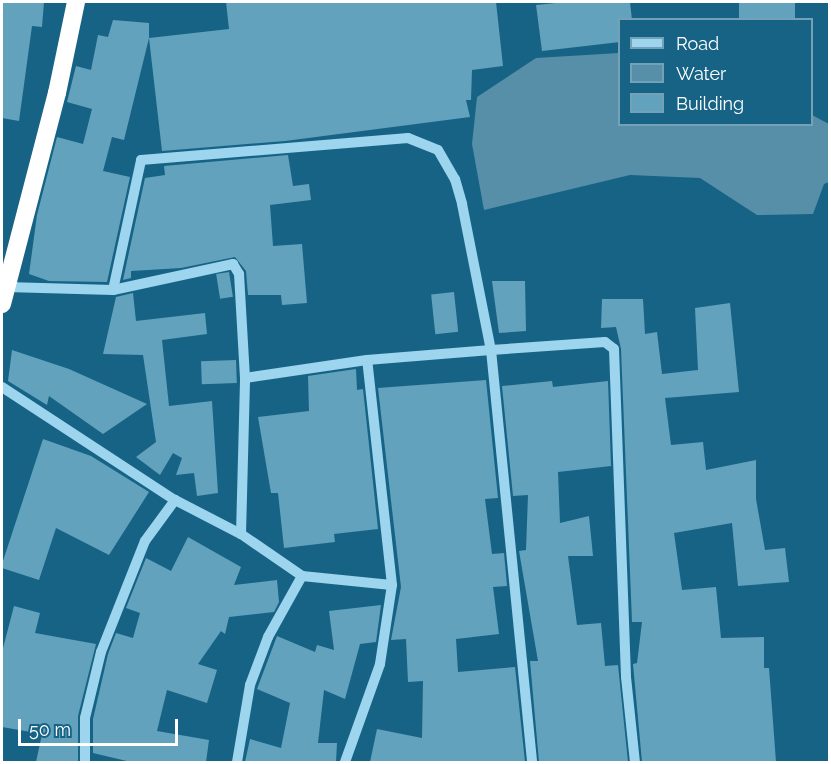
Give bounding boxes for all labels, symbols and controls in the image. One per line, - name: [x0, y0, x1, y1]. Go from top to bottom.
- legend: [618, 18, 813, 126]
- text: Road: [676, 33, 719, 54]
- text: Water: [676, 63, 726, 84]
- text: Building: [676, 93, 744, 114]
- scale bar: [21, 707, 182, 745]
- text: 50 m: [29, 719, 71, 740]

